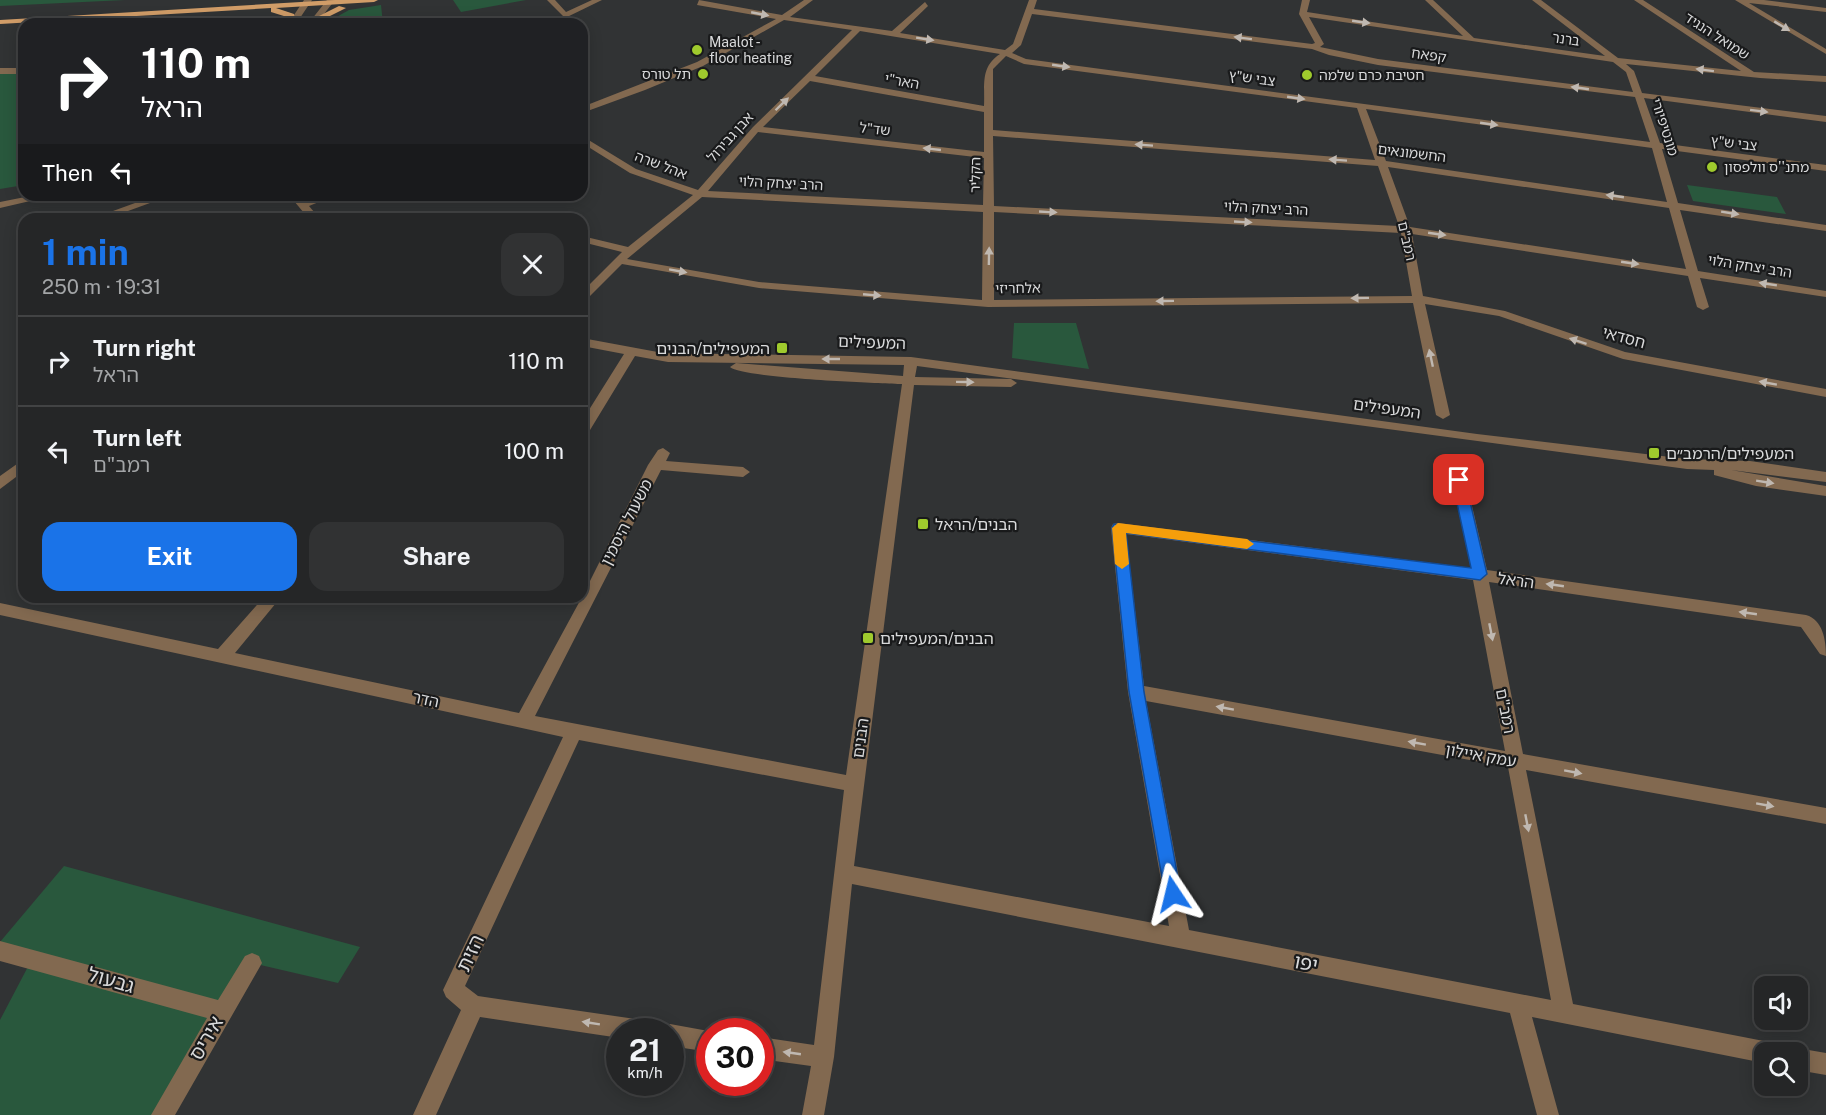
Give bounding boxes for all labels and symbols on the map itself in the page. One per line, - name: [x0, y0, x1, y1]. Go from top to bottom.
- street label: שמואל הנגיד: [1682, 9, 1752, 63]
- one-way arrow: [751, 10, 770, 19]
- one-way arrow: [1352, 18, 1371, 27]
- one-way arrow: [1774, 21, 1790, 32]
- street label: ברנר: [1551, 29, 1581, 49]
- one-way arrow: [1233, 33, 1252, 43]
- place label: Maalot - floor heating: [709, 34, 793, 66]
- one-way arrow: [915, 34, 934, 43]
- marker: Maalot - floor heating: [690, 43, 704, 57]
- street label: קפאח: [1410, 45, 1448, 65]
- one-way arrow: [1052, 61, 1071, 70]
- one-way arrow: [1695, 65, 1714, 74]
- place label: תל טורס: [642, 66, 691, 82]
- marker: תל טורס: [696, 67, 710, 81]
- street label: צבי ש"ץ: [1228, 67, 1276, 89]
- place label: חטיבת כרם שלמה: [1319, 67, 1424, 83]
- marker: חטיבת כרם שלמה: [1300, 68, 1314, 82]
- street label: האר"י: [883, 70, 921, 92]
- one-way arrow: [1571, 83, 1590, 93]
- one-way arrow: [1287, 93, 1306, 103]
- street label: מונטיפיורי: [1648, 96, 1682, 158]
- one-way arrow: [775, 98, 789, 112]
- one-way arrow: [1749, 106, 1768, 116]
- street label: אבן גבירול: [704, 109, 756, 165]
- street label: שד"ל: [859, 119, 891, 139]
- one-way arrow: [1480, 119, 1499, 129]
- street label: צבי ש"ץ: [1710, 132, 1758, 154]
- one-way arrow: [1134, 140, 1153, 150]
- street label: החשמונאים: [1377, 141, 1447, 165]
- one-way arrow: [923, 144, 942, 154]
- street label: אהל שרה: [633, 148, 689, 182]
- one-way arrow: [1328, 155, 1347, 165]
- street label: הקליר: [967, 157, 983, 193]
- place label: מתנ''ס וולפסון: [1724, 159, 1809, 175]
- marker: מתנ''ס וולפסון: [1705, 160, 1719, 174]
- street label: הרב יצחק הלוי: [738, 173, 824, 193]
- one-way arrow: [1605, 191, 1624, 200]
- street label: הרב יצחק הלוי: [1223, 198, 1309, 218]
- one-way arrow: [1038, 208, 1057, 217]
- one-way arrow: [1721, 209, 1740, 218]
- one-way arrow: [1233, 217, 1252, 226]
- street label: רמב"ם: [1395, 220, 1419, 262]
- one-way arrow: [1428, 230, 1447, 239]
- one-way arrow: [984, 247, 993, 266]
- street label: הרב יצחק הלוי: [1707, 251, 1793, 281]
- one-way arrow: [1621, 258, 1640, 267]
- one-way arrow: [669, 267, 688, 276]
- street label: אלחריזי: [995, 280, 1041, 296]
- one-way arrow: [1759, 280, 1778, 289]
- one-way arrow: [862, 290, 881, 299]
- one-way arrow: [1350, 293, 1369, 303]
- one-way arrow: [1155, 296, 1174, 306]
- street label: חסדאי: [1600, 323, 1648, 352]
- street label: המעפילים: [838, 332, 906, 353]
- one-way arrow: [1569, 336, 1587, 345]
- place label: המעפילים/הבנים: [656, 339, 770, 358]
- marker: המעפילים/הבנים: [775, 341, 789, 355]
- one-way arrow: [1426, 349, 1435, 368]
- one-way arrow: [822, 354, 841, 364]
- one-way arrow: [956, 378, 975, 387]
- one-way arrow: [1759, 378, 1778, 387]
- street label: המעפילים: [1352, 394, 1422, 423]
- place label: המעפילים/הרמב״ם: [1666, 444, 1794, 463]
- marker: המעפילים/הרמב״ם: [1647, 446, 1661, 460]
- pin: [1433, 454, 1484, 505]
- street label: משעול היסמין: [597, 476, 656, 569]
- one-way arrow: [1755, 478, 1774, 487]
- place label: הבנים/הראל: [935, 515, 1018, 534]
- marker: הבנים/הראל: [916, 517, 930, 531]
- street label: הראל: [1496, 569, 1535, 592]
- one-way arrow: [1546, 581, 1565, 590]
- one-way arrow: [1739, 608, 1758, 617]
- one-way arrow: [1487, 623, 1496, 642]
- place label: הבנים/המעפילים: [880, 629, 994, 648]
- marker: הבנים/המעפילים: [861, 631, 875, 645]
- street label: הדר: [411, 687, 441, 712]
- street label: רמב"ם: [1492, 687, 1519, 735]
- one-way arrow: [1215, 703, 1234, 712]
- street label: הבנים: [848, 717, 873, 759]
- one-way arrow: [1407, 738, 1426, 747]
- street label: עמק איילון: [1444, 740, 1518, 771]
- one-way arrow: [1564, 767, 1583, 776]
- one-way arrow: [1756, 801, 1775, 810]
- one-way arrow: [1523, 814, 1532, 833]
- position arrow: [1141, 862, 1205, 926]
- street label: הזית: [451, 931, 489, 975]
- street label: יפו: [1292, 949, 1320, 977]
- street label: גבעול: [85, 962, 138, 998]
- street label: איריס: [184, 1012, 228, 1064]
- speed limit sign: 30: [696, 1018, 774, 1096]
- one-way arrow: [581, 1019, 600, 1028]
- one-way arrow: [782, 1048, 801, 1057]

